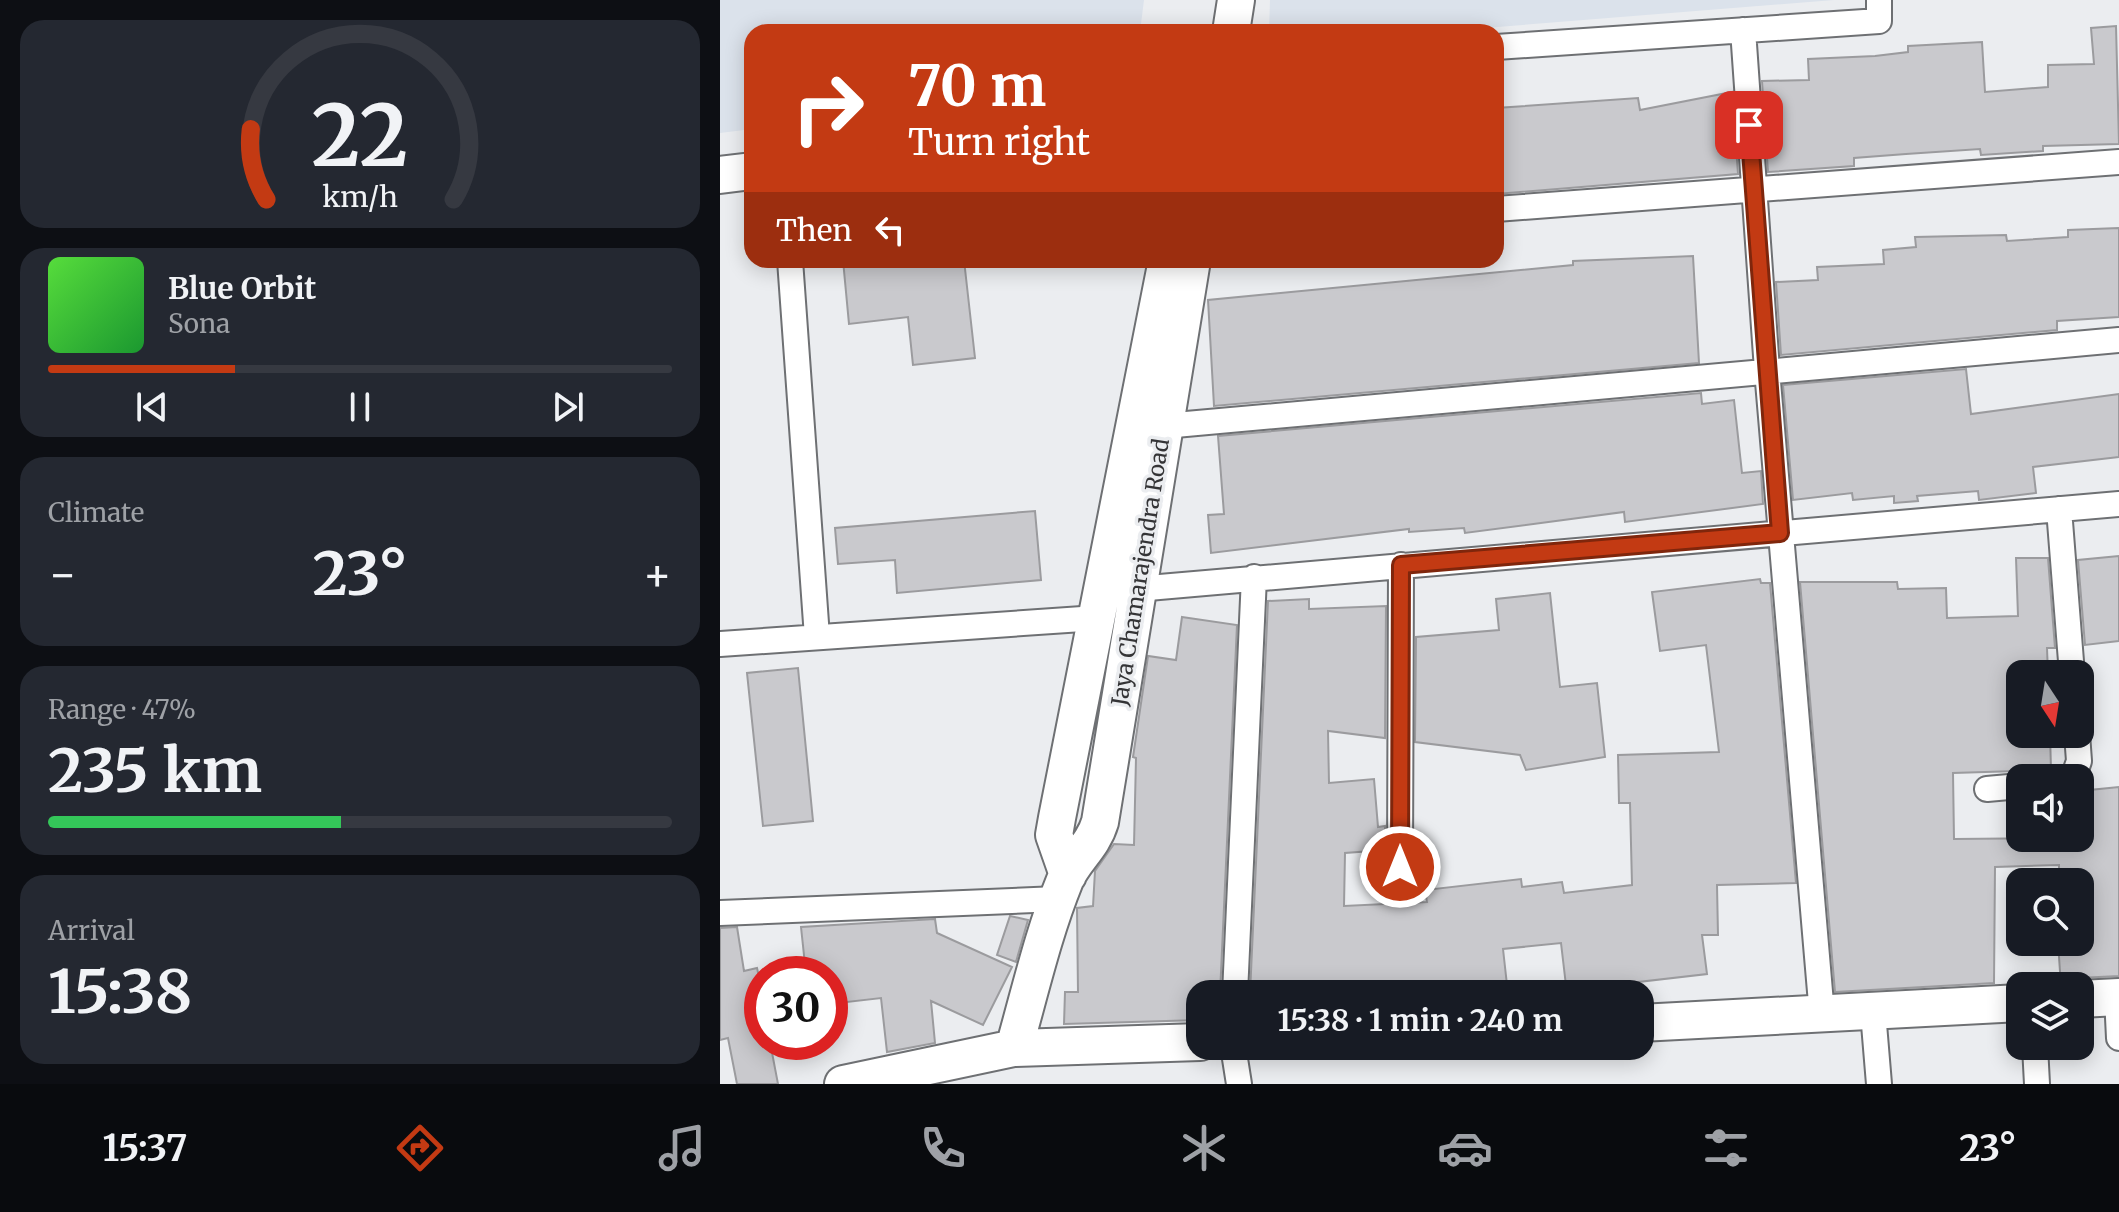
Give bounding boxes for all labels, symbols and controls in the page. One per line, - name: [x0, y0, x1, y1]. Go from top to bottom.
- text: 70 m: [908, 51, 1046, 121]
- icon: right: [776, 56, 880, 160]
- text: 22: [312, 84, 408, 189]
- pin: [1715, 91, 1783, 159]
- icon: arrive: [1727, 103, 1771, 147]
- text: Turn right: [908, 120, 1090, 165]
- text: km/h: [322, 179, 398, 215]
- icon: left: [868, 208, 912, 252]
- text: Then: [776, 211, 852, 249]
- text: Blue Orbit: [168, 269, 316, 307]
- text: Sona: [168, 307, 230, 340]
- icon: previous: [130, 385, 174, 429]
- icon: pause: [338, 385, 382, 429]
- icon: next: [546, 385, 590, 429]
- street label: Jaya Chamarajendra Road: [1105, 436, 1175, 709]
- text: Climate: [48, 496, 144, 529]
- text: 23°: [312, 536, 408, 611]
- text: −: [48, 547, 77, 602]
- text: +: [643, 547, 672, 602]
- north arrow: [2006, 660, 2094, 748]
- map controls: [2006, 660, 2094, 1060]
- text: Range · 47%: [48, 693, 196, 726]
- text: 235 km: [48, 733, 262, 808]
- button: sound: [2006, 764, 2094, 852]
- position arrow: [1358, 825, 1442, 909]
- button: search: [2006, 868, 2094, 956]
- text: Arrival: [48, 914, 135, 947]
- text: 15:38: [48, 954, 192, 1029]
- speed limit sign: 30: [744, 956, 848, 1060]
- button: layers: [2006, 972, 2094, 1060]
- text: 15:38 · 1 min · 240 m: [1277, 1001, 1563, 1039]
- icon: directions: [392, 1120, 448, 1176]
- icon: music: [654, 1120, 710, 1176]
- icon: phone: [915, 1120, 971, 1176]
- icon: climate: [1176, 1120, 1232, 1176]
- icon: car: [1437, 1120, 1493, 1176]
- icon: filters: [1698, 1120, 1754, 1176]
- text: 15:37: [103, 1126, 187, 1171]
- text: 23°: [1959, 1126, 2016, 1171]

